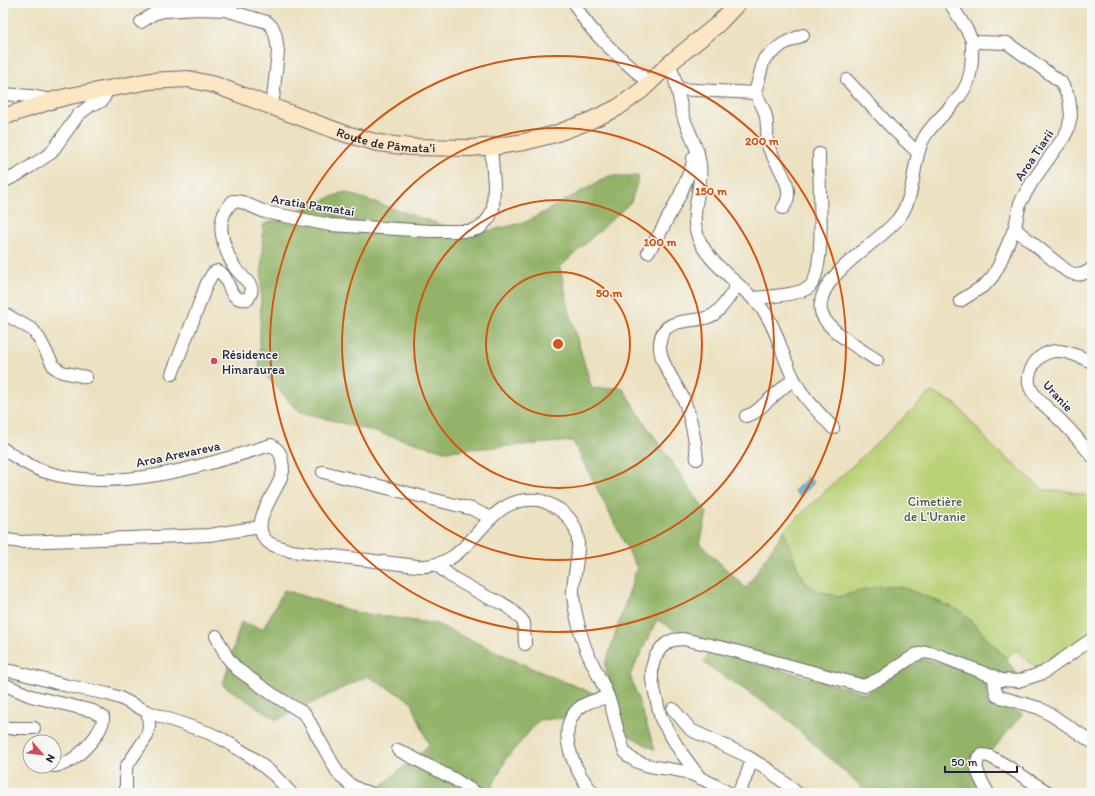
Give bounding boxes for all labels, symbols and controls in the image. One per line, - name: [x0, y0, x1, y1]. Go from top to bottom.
- street label: Route de Pāmata'i: [335, 124, 436, 155]
- street label: Aroa Tiarii: [1011, 127, 1057, 183]
- text: 200 m: [745, 134, 780, 148]
- text: 150 m: [695, 184, 728, 198]
- street label: Aratia Pamatai: [270, 191, 356, 219]
- text: 100 m: [643, 235, 677, 249]
- text: 50 m: [596, 286, 623, 300]
- centre of rings: [551, 337, 565, 351]
- place label: Résidence Hinaraurea: [222, 347, 285, 377]
- marker: Résidence Hinaraurea: [209, 356, 219, 366]
- street label: Uranie: [1040, 377, 1076, 415]
- street label: Aroa Arevareva: [134, 438, 222, 470]
- park label: Cimetière de L'Uranie: [904, 494, 966, 524]
- north arrow: [22, 734, 62, 774]
- scale bar: [945, 748, 1017, 774]
- text: N: [43, 752, 58, 765]
- text: 50 m: [951, 755, 977, 769]

